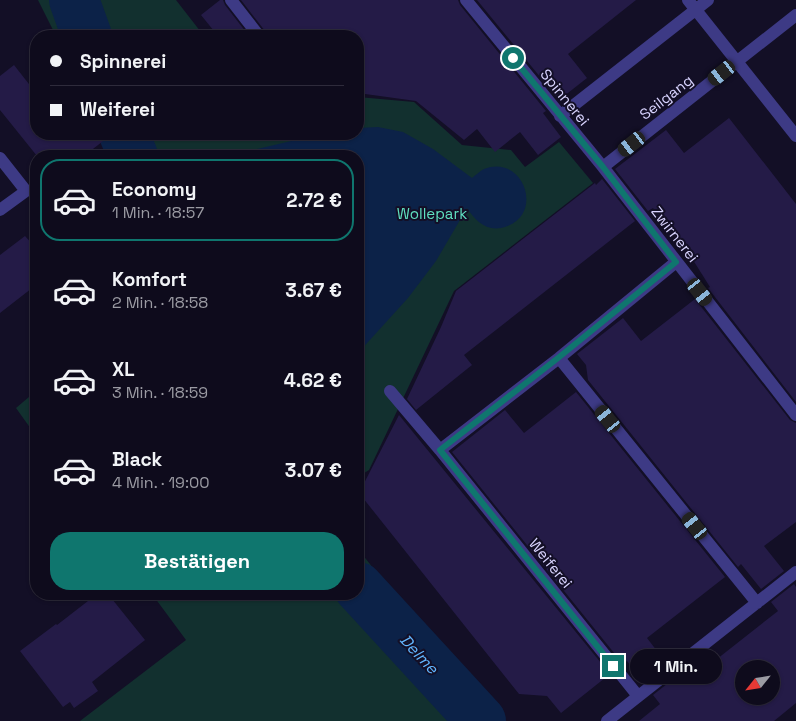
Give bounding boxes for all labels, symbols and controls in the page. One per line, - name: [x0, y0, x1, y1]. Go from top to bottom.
- route start: [502, 47, 524, 69]
- text: Spinnerei: [80, 49, 166, 74]
- car: [705, 58, 738, 88]
- street label: Spinnerei: [536, 65, 594, 129]
- street label: Seilgang: [636, 70, 696, 124]
- text: Weiferei: [80, 97, 155, 122]
- car: [615, 129, 648, 159]
- text: Economy: [112, 177, 196, 202]
- icon: car: [52, 178, 97, 223]
- text: 2.72 €: [286, 188, 342, 213]
- text: 1 Min. · 18:57: [112, 202, 204, 223]
- street label: Zwirnerei: [647, 202, 703, 266]
- park label: Wollepark: [397, 204, 467, 223]
- text: Komfort: [112, 267, 187, 292]
- icon: car: [52, 268, 97, 313]
- car: [684, 276, 715, 308]
- text: 3.67 €: [285, 278, 342, 303]
- text: 2 Min. · 18:58: [112, 292, 208, 313]
- text: XL: [112, 357, 135, 382]
- icon: car: [52, 358, 97, 403]
- text: 4.62 €: [284, 368, 342, 393]
- text: 3 Min. · 18:59: [112, 382, 208, 403]
- car: [592, 403, 623, 435]
- text: Black: [112, 447, 162, 472]
- icon: car: [52, 448, 97, 493]
- text: 3.07 €: [285, 458, 342, 483]
- text: 4 Min. · 19:00: [112, 472, 209, 493]
- car: [679, 510, 710, 542]
- button: Bestätigen: [50, 532, 344, 590]
- street label: Weiferei: [525, 534, 577, 592]
- water label: Delme: [395, 630, 443, 679]
- callout: 1 Min.: [630, 648, 723, 684]
- route end: [602, 655, 624, 677]
- text: 1 Min.: [654, 656, 698, 677]
- north arrow: [735, 660, 780, 705]
- map controls: [735, 660, 780, 705]

